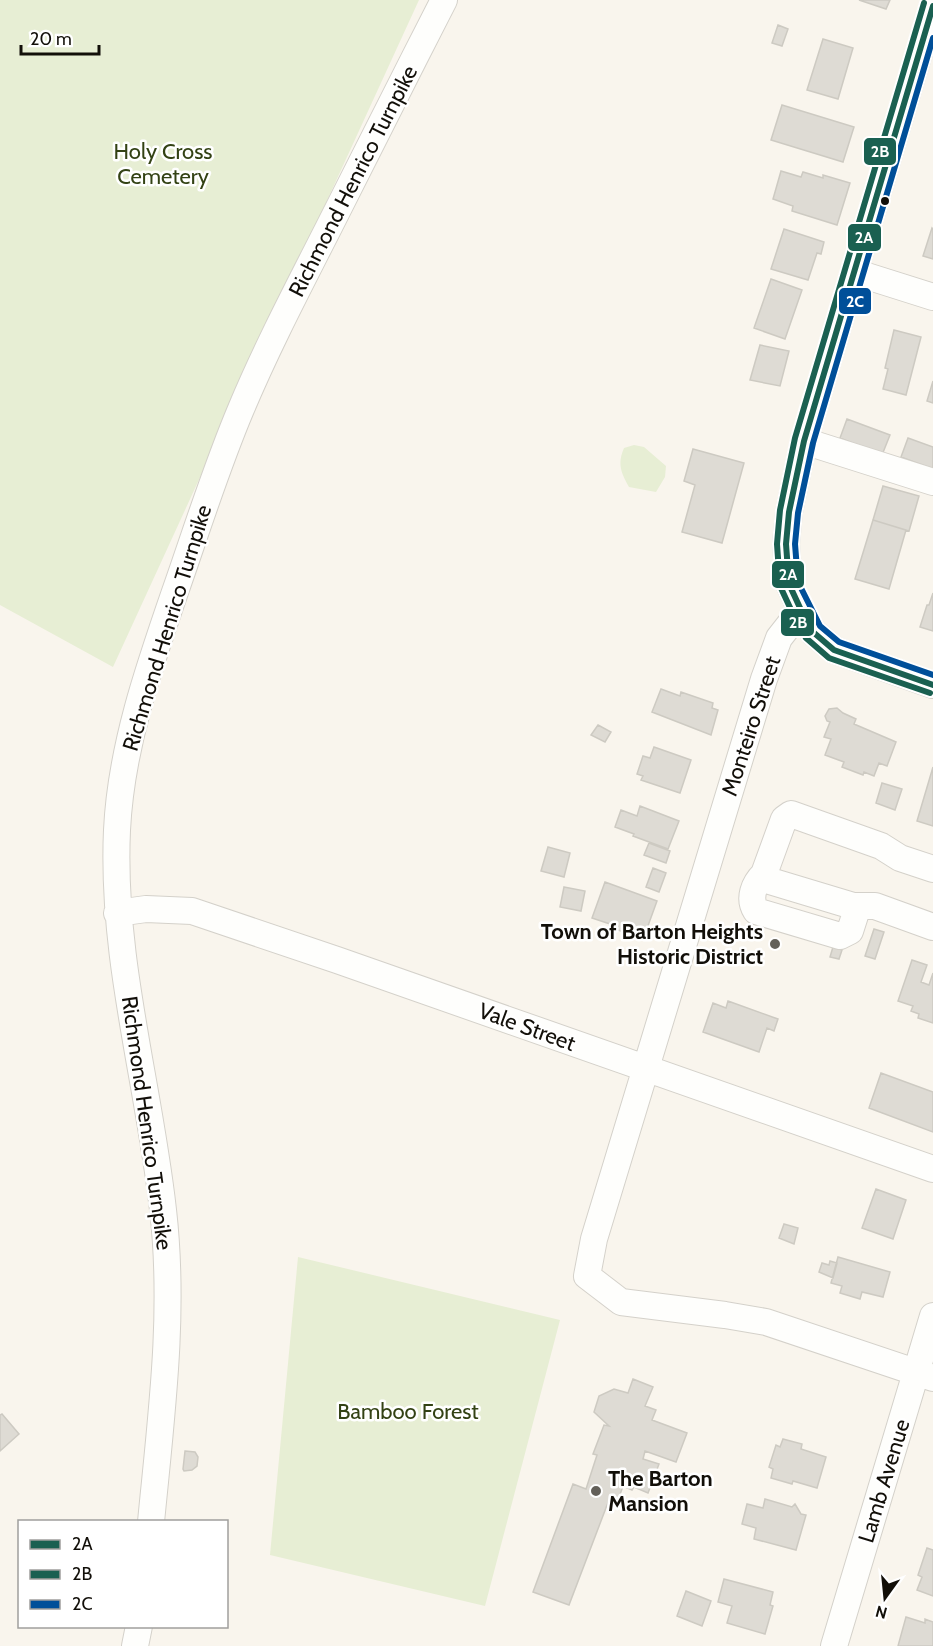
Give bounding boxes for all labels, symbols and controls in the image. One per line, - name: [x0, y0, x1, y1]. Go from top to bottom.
- scale bar: [21, 18, 99, 56]
- text: 20 m: [30, 28, 72, 50]
- street label: Richmond Henrico Turnpike: [283, 61, 423, 301]
- line badge: 2B: [863, 137, 897, 166]
- park label: Holy Cross Cemetery: [114, 138, 212, 190]
- text: 2B: [871, 142, 889, 161]
- unlabelled marker: [879, 195, 891, 207]
- line badge: 2A: [847, 223, 882, 252]
- text: 2A: [855, 228, 873, 247]
- line badge: 2C: [838, 287, 872, 315]
- text: 2C: [846, 292, 864, 311]
- street label: Richmond Henrico Turnpike: [117, 502, 217, 754]
- line badge: 2A: [771, 560, 805, 589]
- text: 2A: [779, 565, 797, 584]
- line badge: 2B: [780, 608, 815, 637]
- text: 2B: [789, 613, 807, 632]
- street label: Monteiro Street: [716, 652, 786, 799]
- place label: Town of Barton Heights Historic District: [541, 918, 763, 970]
- marker: Town of Barton Heights Historic District: [768, 937, 782, 951]
- street label: Richmond Henrico Turnpike: [116, 994, 178, 1252]
- street label: Vale Street: [475, 997, 580, 1057]
- park label: Bamboo Forest: [337, 1398, 479, 1425]
- street label: Lamb Avenue: [852, 1416, 916, 1546]
- place label: The Barton Mansion: [608, 1465, 713, 1517]
- marker: The Barton Mansion: [589, 1484, 603, 1498]
- legend: [18, 1520, 228, 1628]
- text: 2A: [72, 1533, 93, 1555]
- text: 2B: [72, 1563, 92, 1585]
- north arrow: [855, 1568, 915, 1628]
- text: 2C: [72, 1593, 93, 1615]
- text: N: [873, 1601, 889, 1623]

